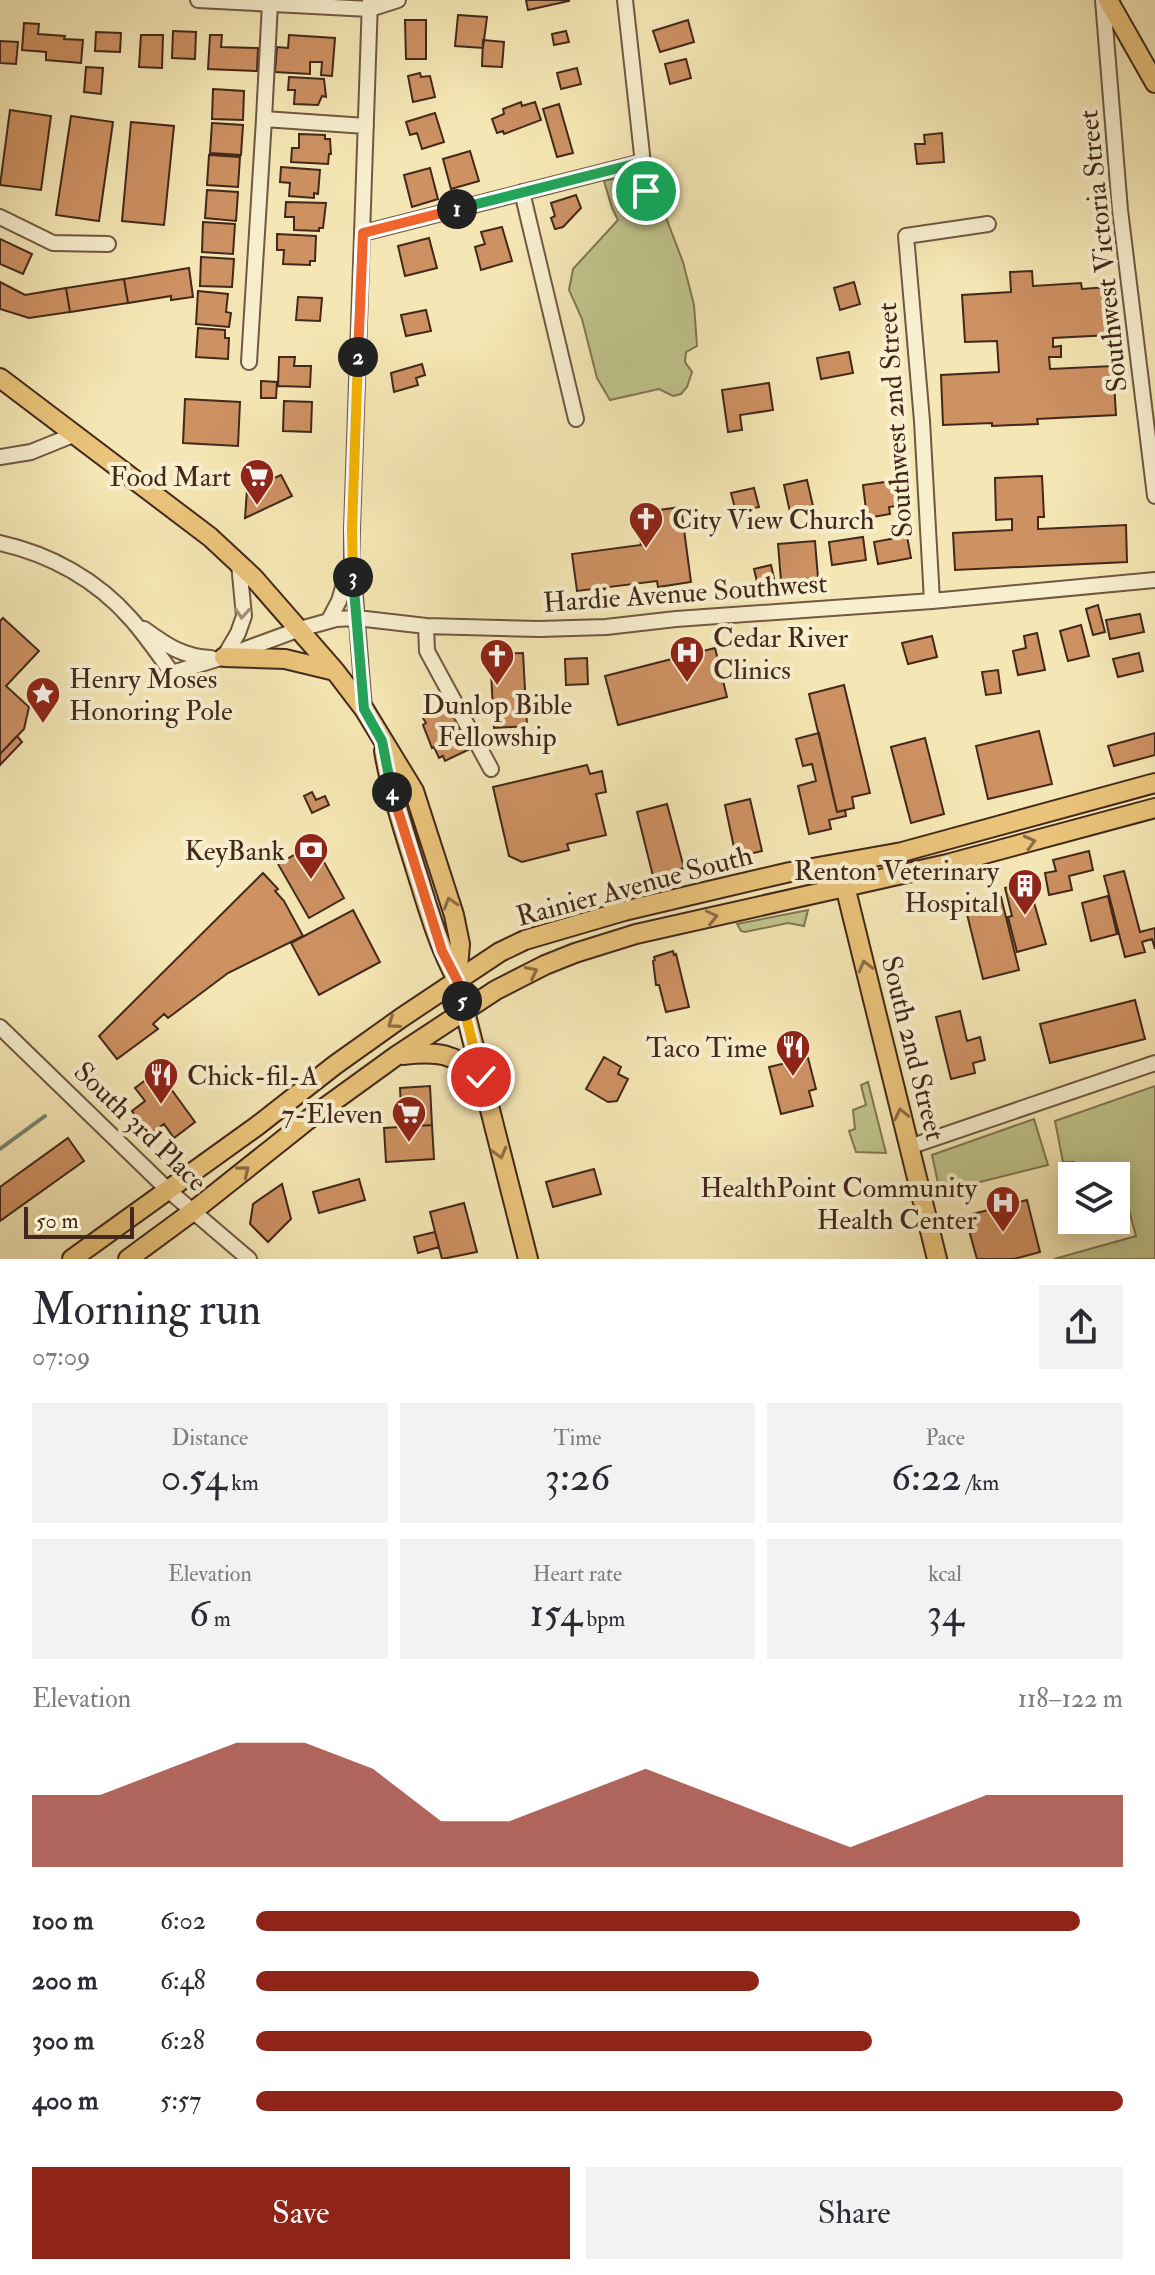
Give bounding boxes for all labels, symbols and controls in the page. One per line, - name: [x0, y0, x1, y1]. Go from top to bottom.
- street label: Southwest Victoria Street: [1071, 108, 1136, 394]
- pin: [612, 157, 680, 225]
- icon: arrive: [624, 169, 668, 213]
- pin: 1: [437, 189, 477, 229]
- text: 1: [453, 195, 461, 223]
- street label: Southwest 2nd Street: [870, 301, 921, 539]
- pin: 2: [338, 337, 378, 377]
- text: 2: [352, 343, 364, 371]
- supermarket icon: Food Mart: [238, 457, 276, 507]
- place label: Food Mart: [110, 460, 231, 495]
- church icon: City View Church: [627, 500, 665, 550]
- place label: City View Church: [672, 503, 875, 538]
- pin: 3: [333, 557, 373, 597]
- text: 3: [349, 563, 357, 591]
- street label: Hardie Avenue Southwest: [542, 566, 828, 621]
- one-way arrow: [234, 607, 251, 620]
- place label: Cedar River Clinics: [713, 621, 849, 688]
- hospital icon: Cedar River Clinics: [668, 634, 706, 684]
- church icon: Dunlop Bible Fellowship: [478, 637, 516, 687]
- place label: Henry Moses Honoring Pole: [69, 662, 233, 729]
- place icon: Henry Moses Honoring Pole: [24, 675, 62, 725]
- place label: Dunlop Bible Fellowship: [422, 688, 572, 755]
- pin: 4: [372, 772, 412, 812]
- text: 4: [386, 778, 398, 806]
- bank icon: KeyBank: [292, 831, 330, 881]
- place label: KeyBank: [185, 834, 286, 869]
- one-way arrow: [1023, 834, 1037, 851]
- street label: Rainier Avenue South: [513, 838, 757, 935]
- place label: Renton Veterinary Hospital: [794, 854, 1000, 921]
- building icon: Renton Veterinary Hospital: [1006, 867, 1044, 917]
- one-way arrow: [443, 897, 459, 910]
- one-way arrow: [705, 909, 718, 926]
- street label: South 2nd Street: [873, 953, 952, 1144]
- one-way arrow: [857, 959, 874, 973]
- one-way arrow: [523, 966, 538, 982]
- pin: 5: [442, 981, 482, 1021]
- text: 5: [457, 987, 467, 1015]
- one-way arrow: [387, 1014, 401, 1028]
- restaurant icon: Taco Time: [774, 1028, 812, 1078]
- place label: Taco Time: [646, 1031, 767, 1066]
- pin: [447, 1043, 515, 1111]
- street label: South 3rd Place: [66, 1055, 214, 1200]
- icon: check: [459, 1055, 503, 1099]
- restaurant icon: Chick-fil-A: [142, 1056, 180, 1106]
- place label: Chick-fil-A: [187, 1059, 318, 1094]
- supermarket icon: 7-Eleven: [390, 1094, 428, 1144]
- place label: 7-Eleven: [281, 1097, 383, 1132]
- one-way arrow: [893, 1108, 910, 1122]
- one-way arrow: [491, 1145, 508, 1159]
- map controls: [1058, 1162, 1130, 1234]
- button: layers: [1058, 1162, 1130, 1234]
- one-way arrow: [235, 1167, 250, 1181]
- place label: HealthPoint Community Health Center: [700, 1171, 978, 1238]
- hospital icon: HealthPoint Community Health Center: [984, 1184, 1022, 1234]
- scale bar: [24, 1203, 134, 1239]
- text: 50 m: [36, 1207, 78, 1235]
- text: Morning run: [32, 1283, 261, 1338]
- button: share: [1039, 1285, 1123, 1369]
- text: 07:09: [32, 1341, 90, 1373]
- text: Distance: [171, 1424, 248, 1452]
- text: Time: [553, 1424, 602, 1452]
- text: Pace: [925, 1424, 965, 1452]
- text: 0.54: [161, 1452, 227, 1503]
- text: 3:26: [545, 1452, 610, 1503]
- text: 6:22: [891, 1452, 962, 1503]
- text: km: [227, 1469, 259, 1497]
- text: /km: [962, 1469, 999, 1497]
- text: Elevation: [168, 1560, 252, 1588]
- text: Heart rate: [533, 1560, 622, 1588]
- text: kcal: [928, 1560, 962, 1588]
- text: 6: [189, 1588, 209, 1639]
- text: 154: [530, 1588, 582, 1639]
- text: 34: [927, 1588, 964, 1639]
- text: m: [209, 1605, 231, 1633]
- text: bpm: [582, 1605, 625, 1633]
- text: Elevation: [32, 1683, 131, 1715]
- text: 118–122 m: [1018, 1683, 1123, 1715]
- text: 100 m: [32, 1905, 93, 1937]
- text: 6:02: [160, 1905, 206, 1937]
- text: 200 m: [32, 1965, 97, 1997]
- text: 6:48: [160, 1965, 206, 1997]
- text: 300 m: [32, 2025, 94, 2057]
- text: 6:28: [160, 2025, 205, 2057]
- text: 400 m: [32, 2085, 98, 2117]
- text: 5:57: [160, 2085, 201, 2117]
- button: Save: [32, 2167, 570, 2259]
- button: Share: [586, 2167, 1123, 2259]

